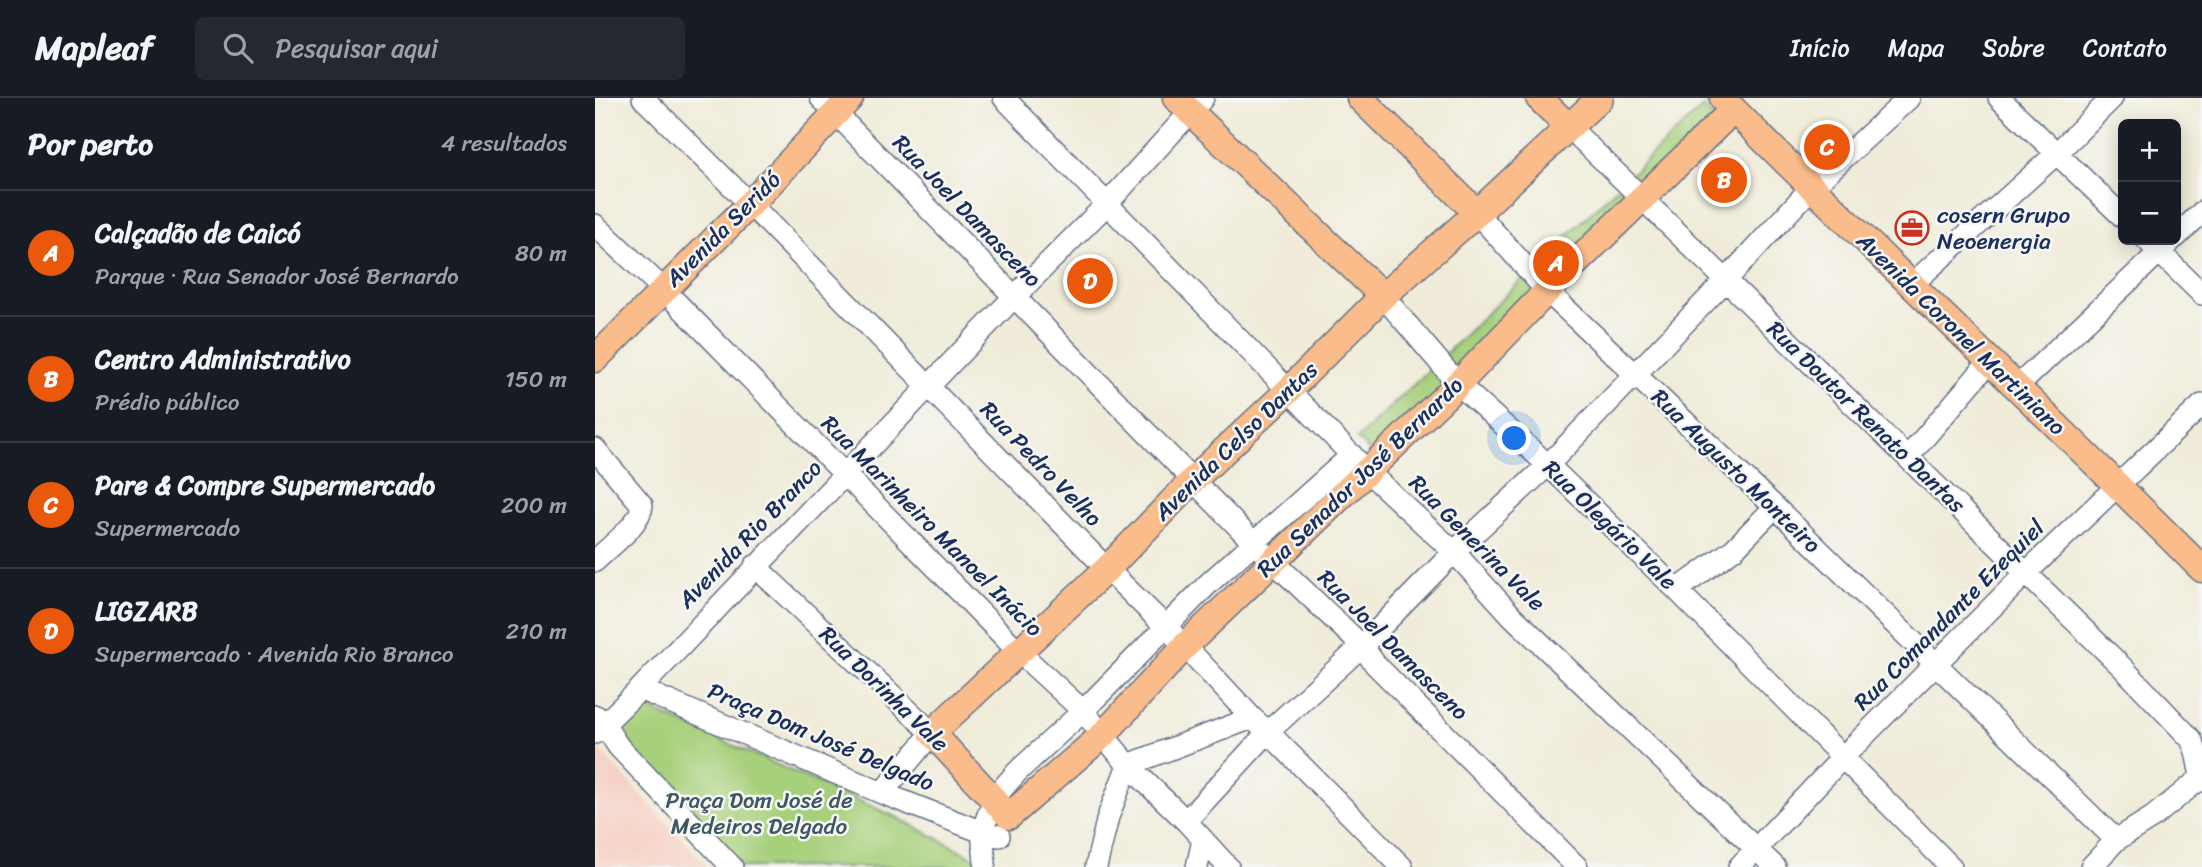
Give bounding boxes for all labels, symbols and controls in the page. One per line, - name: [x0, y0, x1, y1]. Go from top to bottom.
- search box: [195, 17, 685, 80]
- text: Mapleaf: [35, 19, 153, 77]
- text: Pesquisar aqui: [275, 25, 438, 71]
- text: Início: [1790, 27, 1850, 69]
- text: Mapa: [1888, 27, 1944, 69]
- text: Sobre: [1982, 27, 2045, 69]
- text: Contato: [2083, 27, 2167, 69]
- icon: search: [219, 29, 257, 67]
- text: Por perto: [28, 117, 153, 171]
- map controls: [2118, 119, 2181, 245]
- button: +: [2118, 119, 2181, 182]
- pin: C: [1804, 121, 1850, 173]
- text: 4 resultados: [441, 123, 567, 164]
- street label: Rua Joel Damasceno: [882, 124, 1052, 298]
- pin: B: [1701, 154, 1747, 206]
- street label: Avenida Seridó: [654, 161, 791, 298]
- button: −: [2118, 182, 2181, 245]
- place label: cosern Grupo Neoenergia: [1937, 195, 2071, 262]
- office icon: cosern Grupo Neoenergia: [1893, 209, 1931, 247]
- text: Calçadão de Caicó: [95, 210, 301, 256]
- street label: Avenida Coronel Martiniano: [1845, 221, 2076, 446]
- text: A: [43, 233, 59, 274]
- text: 80 m: [515, 233, 567, 274]
- pin: A: [1533, 237, 1579, 289]
- pin: D: [1067, 255, 1113, 307]
- text: Parque · Rua Senador José Bernardo: [95, 256, 459, 297]
- street label: Rua Doutor Renato Dantas: [1757, 310, 1976, 524]
- text: Centro Administrativo: [95, 336, 351, 382]
- street label: Avenida Celso Dantas: [1143, 351, 1329, 532]
- text: B: [44, 359, 58, 400]
- text: 150 m: [505, 359, 567, 400]
- street label: Rua Senador José Bernardo: [1246, 366, 1474, 588]
- street label: Rua Augusto Monteiro: [1641, 378, 1831, 564]
- text: Prédio público: [95, 382, 240, 423]
- street label: Rua Pedro Velho: [970, 391, 1112, 537]
- street label: Rua Marinheiro Manoel Inácio: [811, 405, 1053, 647]
- your location: [1497, 421, 1531, 455]
- street label: Avenida Rio Branco: [667, 449, 833, 619]
- street label: Rua Olegário Vale: [1533, 449, 1687, 601]
- text: Pare & Compre Supermercado: [95, 462, 435, 508]
- street label: Rua Generina Vale: [1398, 464, 1556, 622]
- text: C: [44, 485, 58, 526]
- text: 200 m: [501, 485, 567, 526]
- text: Supermercado: [95, 508, 240, 549]
- street label: Rua Comandante Ezequiel: [1843, 509, 2055, 721]
- street label: Rua Joel Damasceno: [1307, 559, 1479, 731]
- text: LIGZARB: [95, 588, 198, 634]
- text: D: [44, 611, 58, 652]
- text: 210 m: [506, 611, 567, 652]
- street label: Rua Dorinha Vale: [809, 616, 959, 762]
- text: Supermercado · Avenida Rio Branco: [95, 634, 454, 675]
- street label: Praça Dom José Delgado: [701, 671, 941, 803]
- park label: Praça Dom José de Medeiros Delgado: [665, 780, 853, 847]

